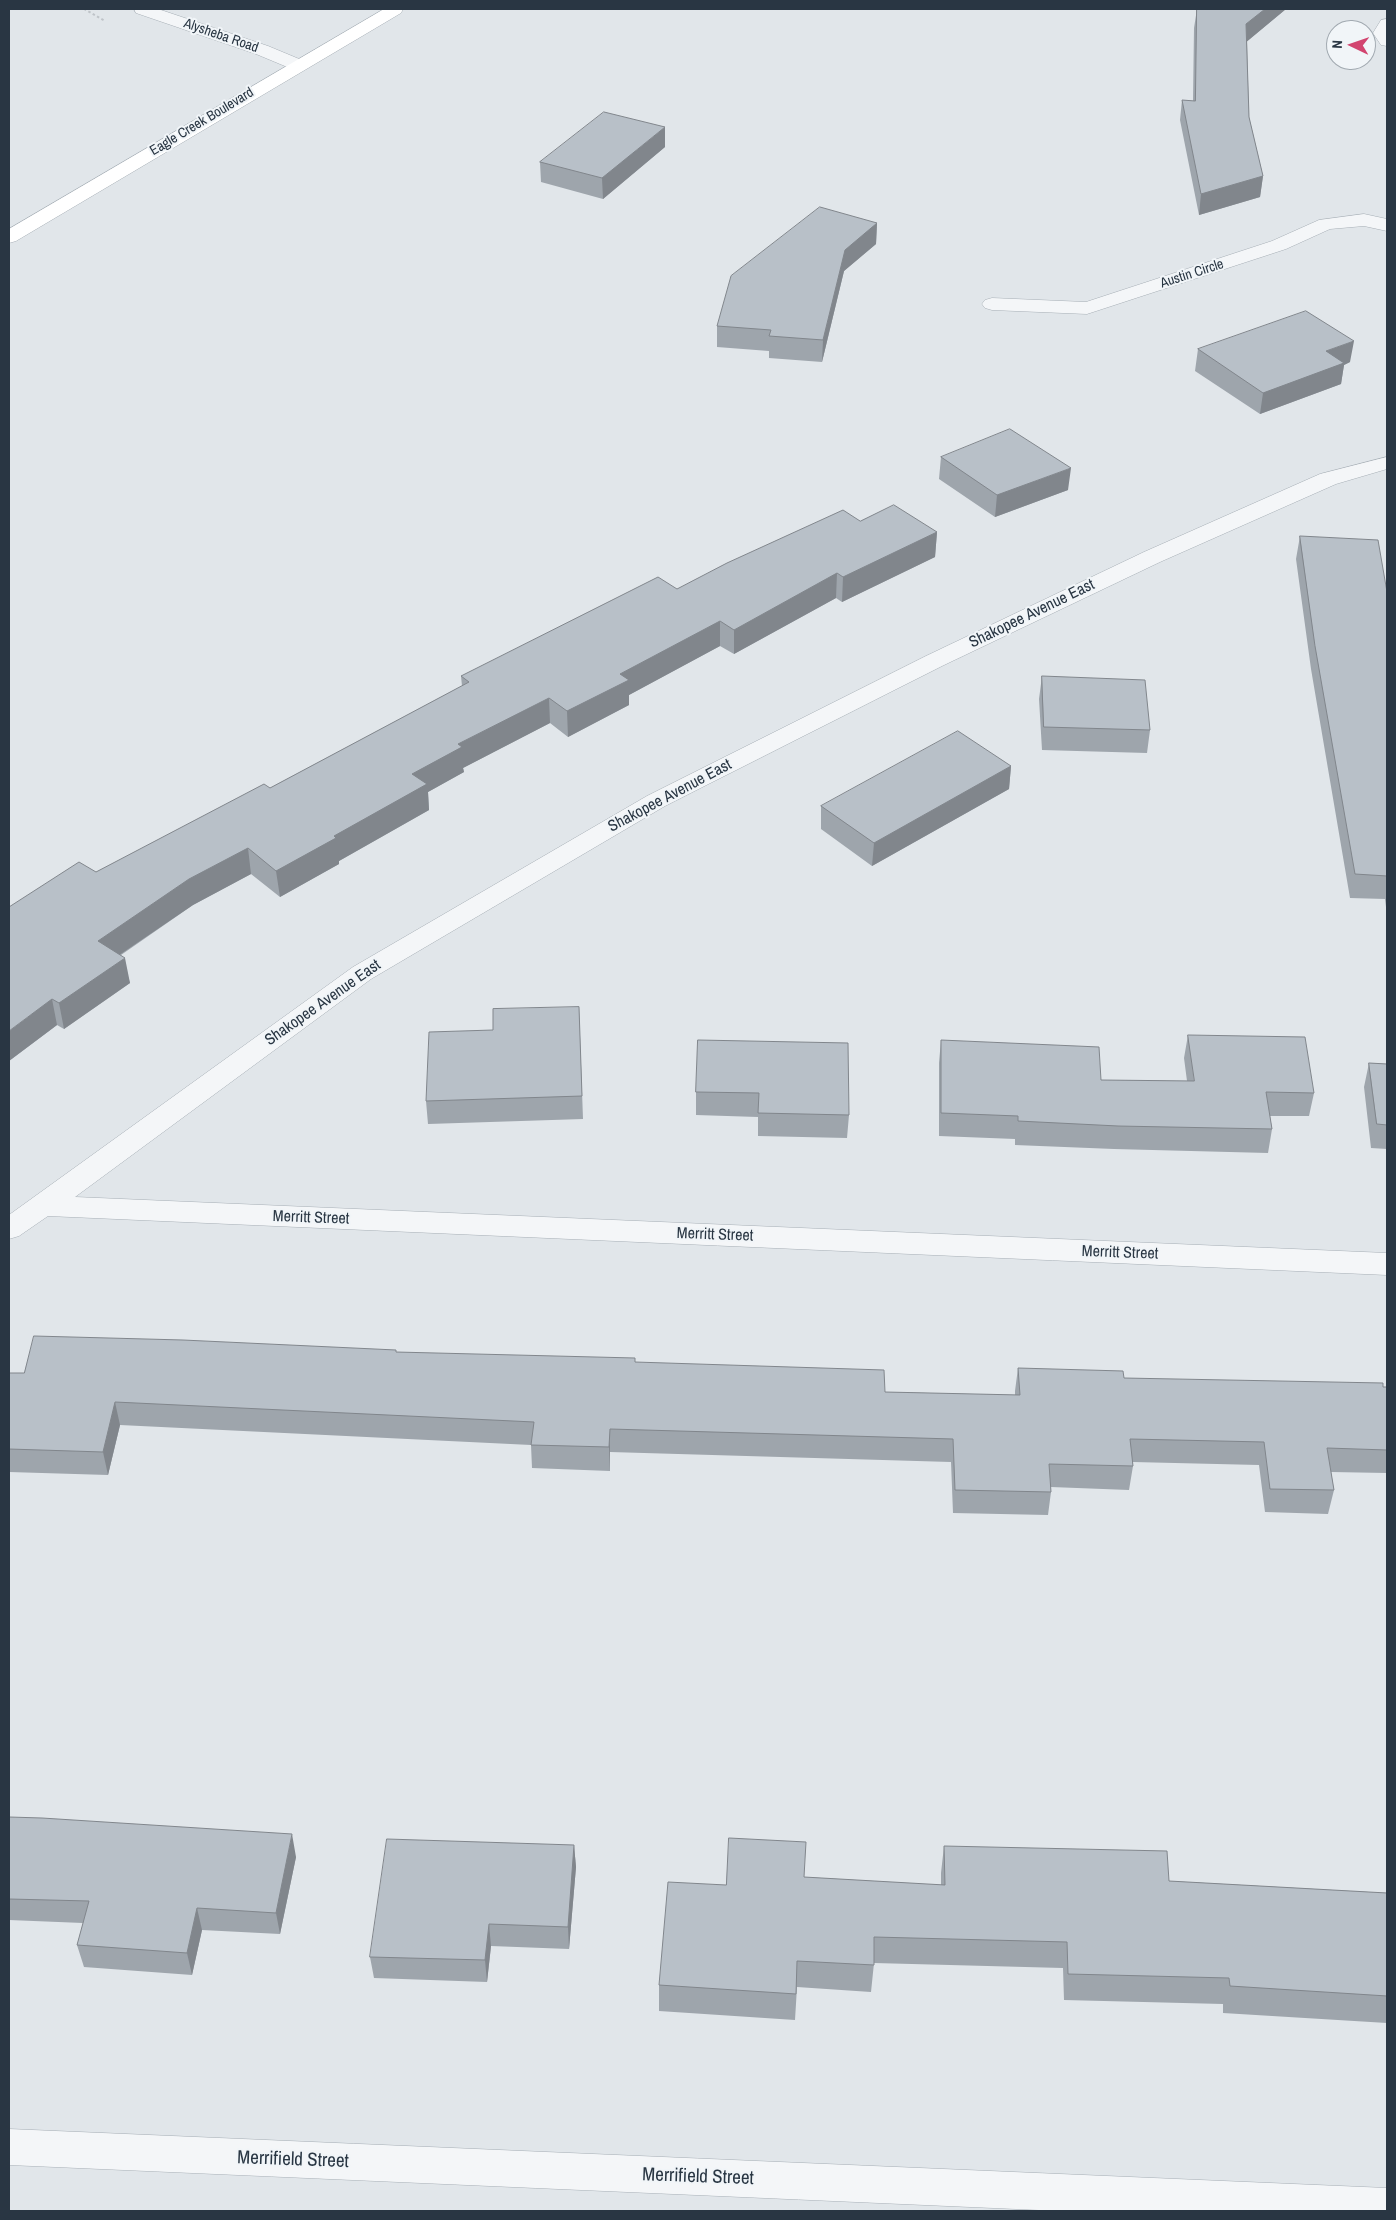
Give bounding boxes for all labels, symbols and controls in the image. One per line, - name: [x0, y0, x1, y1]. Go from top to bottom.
- street label: Alysheba Road: [181, 15, 261, 57]
- north arrow: [1326, 20, 1376, 70]
- text: N: [1328, 40, 1346, 49]
- street label: Eagle Creek Boulevard: [147, 84, 257, 160]
- street label: Austin Circle: [1158, 256, 1226, 292]
- street label: Shakopee Avenue East: [966, 575, 1098, 653]
- street label: Shakopee Avenue East: [605, 755, 735, 837]
- street label: Shakopee Avenue East: [261, 956, 385, 1050]
- street label: Merritt Street: [272, 1207, 350, 1229]
- street label: Merritt Street: [676, 1224, 754, 1246]
- street label: Merritt Street: [1081, 1242, 1159, 1264]
- street label: Merrifield Street: [237, 2147, 349, 2173]
- street label: Merrifield Street: [642, 2164, 754, 2190]

